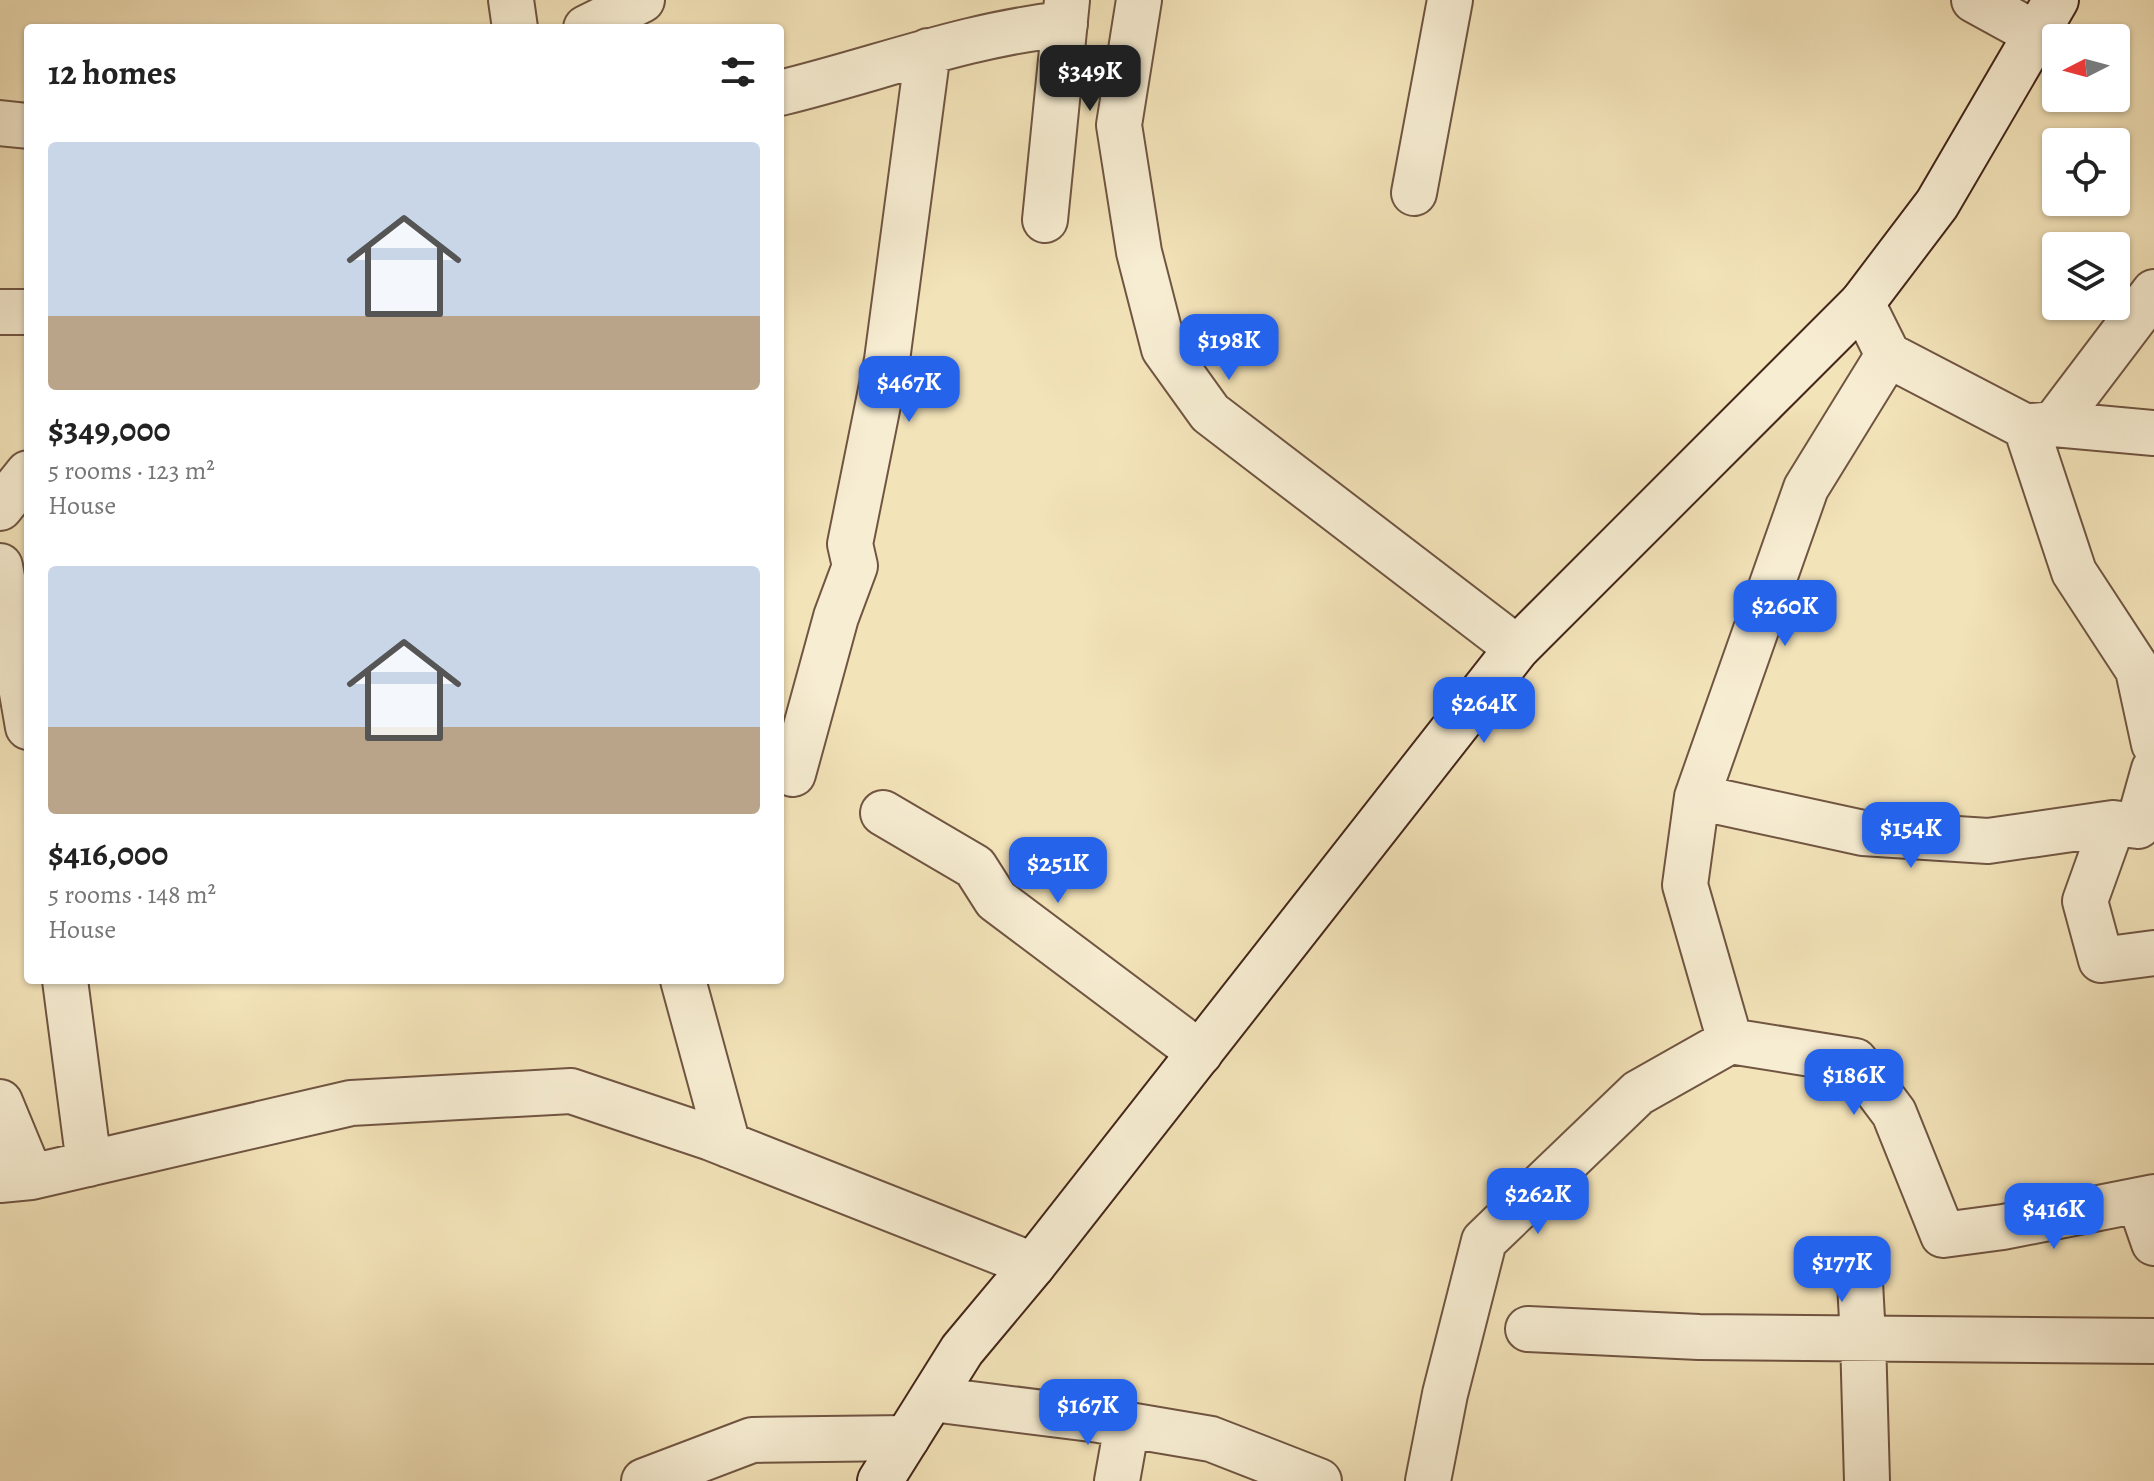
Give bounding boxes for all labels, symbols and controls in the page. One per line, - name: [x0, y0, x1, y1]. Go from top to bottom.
- north arrow: [2042, 24, 2130, 112]
- map controls: [2042, 24, 2130, 320]
- pin: $349K: [1034, 45, 1146, 113]
- text: 12 homes: [48, 49, 177, 96]
- icon: filters: [716, 50, 760, 94]
- text: $349K: [1058, 53, 1122, 88]
- button: locate: [2042, 128, 2130, 216]
- icon: home: [332, 194, 476, 338]
- button: layers: [2042, 232, 2130, 320]
- pin: $198K: [1173, 314, 1285, 382]
- text: $198K: [1197, 322, 1261, 357]
- pin: $467K: [853, 356, 965, 424]
- text: $467K: [877, 364, 941, 399]
- text: $349,000: [48, 406, 171, 453]
- text: 5 rooms · 123 m²: [48, 453, 215, 488]
- text: House: [48, 488, 116, 523]
- pin: $260K: [1729, 580, 1841, 648]
- text: $260K: [1752, 588, 1818, 623]
- icon: home: [332, 618, 476, 762]
- pin: $264K: [1428, 677, 1540, 745]
- text: $264K: [1451, 685, 1517, 720]
- pin: $154K: [1855, 802, 1967, 870]
- text: $154K: [1880, 810, 1942, 845]
- text: $416,000: [48, 830, 168, 877]
- pin: $251K: [1002, 837, 1114, 905]
- text: $251K: [1027, 845, 1089, 880]
- text: 5 rooms · 148 m²: [48, 877, 216, 912]
- text: House: [48, 912, 116, 947]
- pin: $186K: [1798, 1049, 1910, 1117]
- text: $186K: [1822, 1057, 1886, 1092]
- pin: $262K: [1482, 1168, 1594, 1236]
- text: $262K: [1505, 1176, 1571, 1211]
- pin: $416K: [1998, 1183, 2110, 1251]
- text: $416K: [2023, 1191, 2085, 1226]
- pin: $177K: [1786, 1236, 1898, 1304]
- text: $177K: [1812, 1244, 1872, 1279]
- pin: $167K: [1032, 1379, 1144, 1447]
- text: $167K: [1057, 1387, 1119, 1422]

